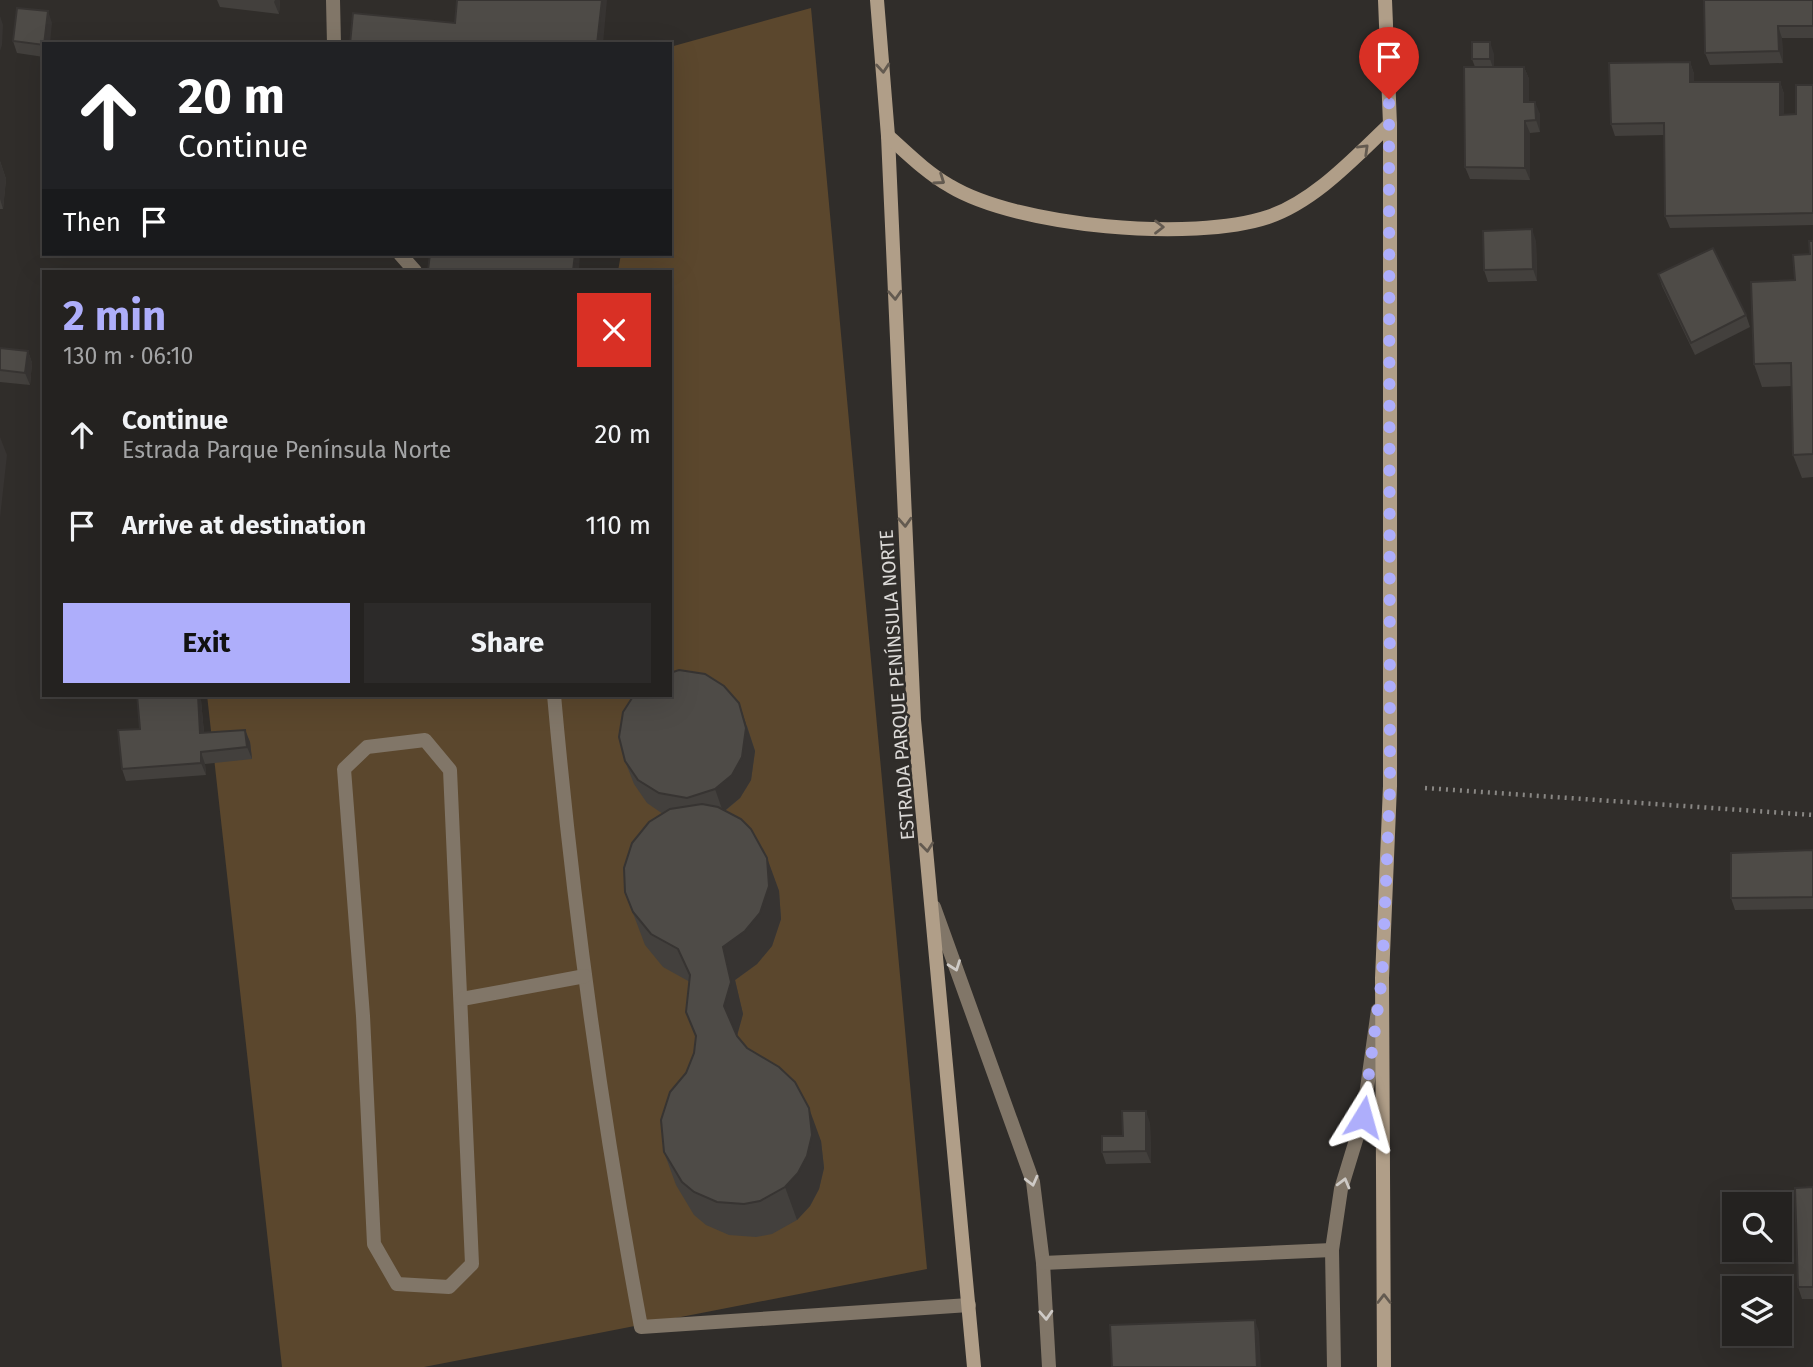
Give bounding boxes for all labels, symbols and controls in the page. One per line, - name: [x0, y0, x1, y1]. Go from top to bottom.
- pin: [1359, 27, 1419, 99]
- icon: arrive: [1370, 38, 1408, 76]
- one-way arrow: [875, 63, 890, 74]
- text: 20 m: [178, 67, 285, 126]
- icon: ahead: [63, 70, 154, 161]
- text: Continue: [178, 127, 308, 165]
- one-way arrow: [1356, 145, 1369, 158]
- one-way arrow: [933, 172, 946, 185]
- icon: arrive: [135, 203, 173, 241]
- text: Then: [63, 207, 121, 238]
- one-way arrow: [1155, 219, 1165, 235]
- one-way arrow: [888, 290, 903, 301]
- text: 2 min: [63, 291, 166, 341]
- button: close: [577, 293, 651, 367]
- text: 130 m · 06:10: [63, 342, 193, 370]
- text: Continue: [122, 405, 228, 436]
- icon: ahead: [63, 416, 101, 454]
- text: 20 m: [594, 419, 651, 450]
- text: Estrada Parque Península Norte: [122, 436, 451, 464]
- icon: arrive: [63, 507, 101, 545]
- text: Arrive at destination: [122, 510, 366, 541]
- text: 110 m: [585, 510, 651, 541]
- one-way arrow: [898, 517, 913, 528]
- street label: ESTRADA PARQUE PENÍNSULA NORTE: [875, 529, 919, 841]
- button: Exit: [63, 603, 350, 683]
- button: Share: [364, 603, 651, 683]
- one-way arrow: [919, 841, 934, 853]
- one-way arrow: [947, 960, 961, 972]
- position arrow: [1326, 1080, 1400, 1154]
- one-way arrow: [1024, 1174, 1038, 1186]
- one-way arrow: [1335, 1177, 1350, 1189]
- map controls: [1722, 1192, 1792, 1346]
- button: search: [1722, 1192, 1792, 1262]
- button: layers: [1722, 1276, 1792, 1346]
- one-way arrow: [1376, 1293, 1391, 1304]
- one-way arrow: [1038, 1310, 1053, 1321]

